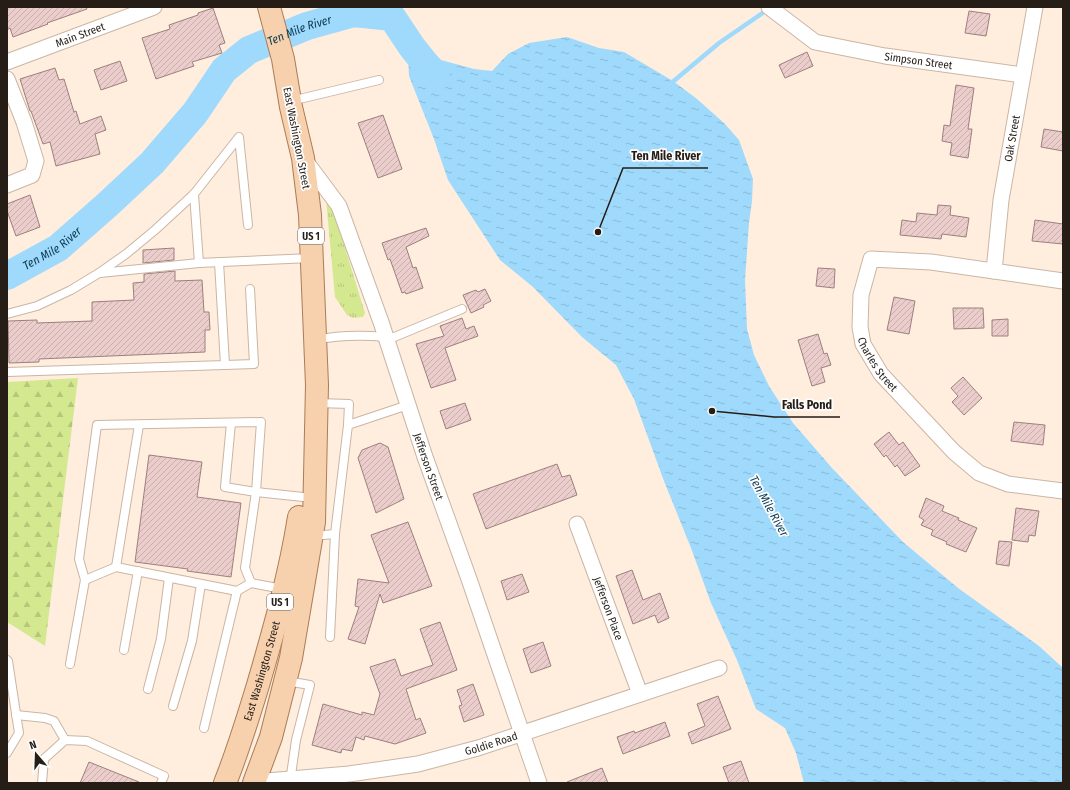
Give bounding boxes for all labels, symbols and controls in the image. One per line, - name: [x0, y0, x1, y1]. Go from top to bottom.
- water label: Ten Mile River: [265, 12, 334, 49]
- street label: Main Street: [54, 20, 107, 50]
- street label: Simpson Street: [884, 50, 954, 72]
- street label: East Washington Street: [280, 86, 313, 190]
- street label: Oak Street: [1002, 114, 1023, 163]
- callout: Ten Mile River: [623, 144, 708, 168]
- text: Ten Mile River: [631, 149, 701, 163]
- water label: Ten Mile River: [21, 223, 85, 273]
- road number: US 1: [298, 228, 324, 244]
- street label: Charles Street: [855, 336, 900, 395]
- callout: Falls Pond: [774, 393, 840, 417]
- text: Falls Pond: [782, 398, 832, 412]
- street label: Jefferson Street: [411, 431, 446, 502]
- water label: Ten Mile River: [747, 473, 792, 540]
- street label: Jefferson Place: [590, 575, 626, 642]
- road number: US 1: [267, 594, 293, 610]
- street label: East Washington Street: [241, 619, 283, 723]
- street label: Goldie Road: [463, 729, 519, 758]
- north arrow: [16, 734, 56, 774]
- text: N: [28, 738, 38, 752]

